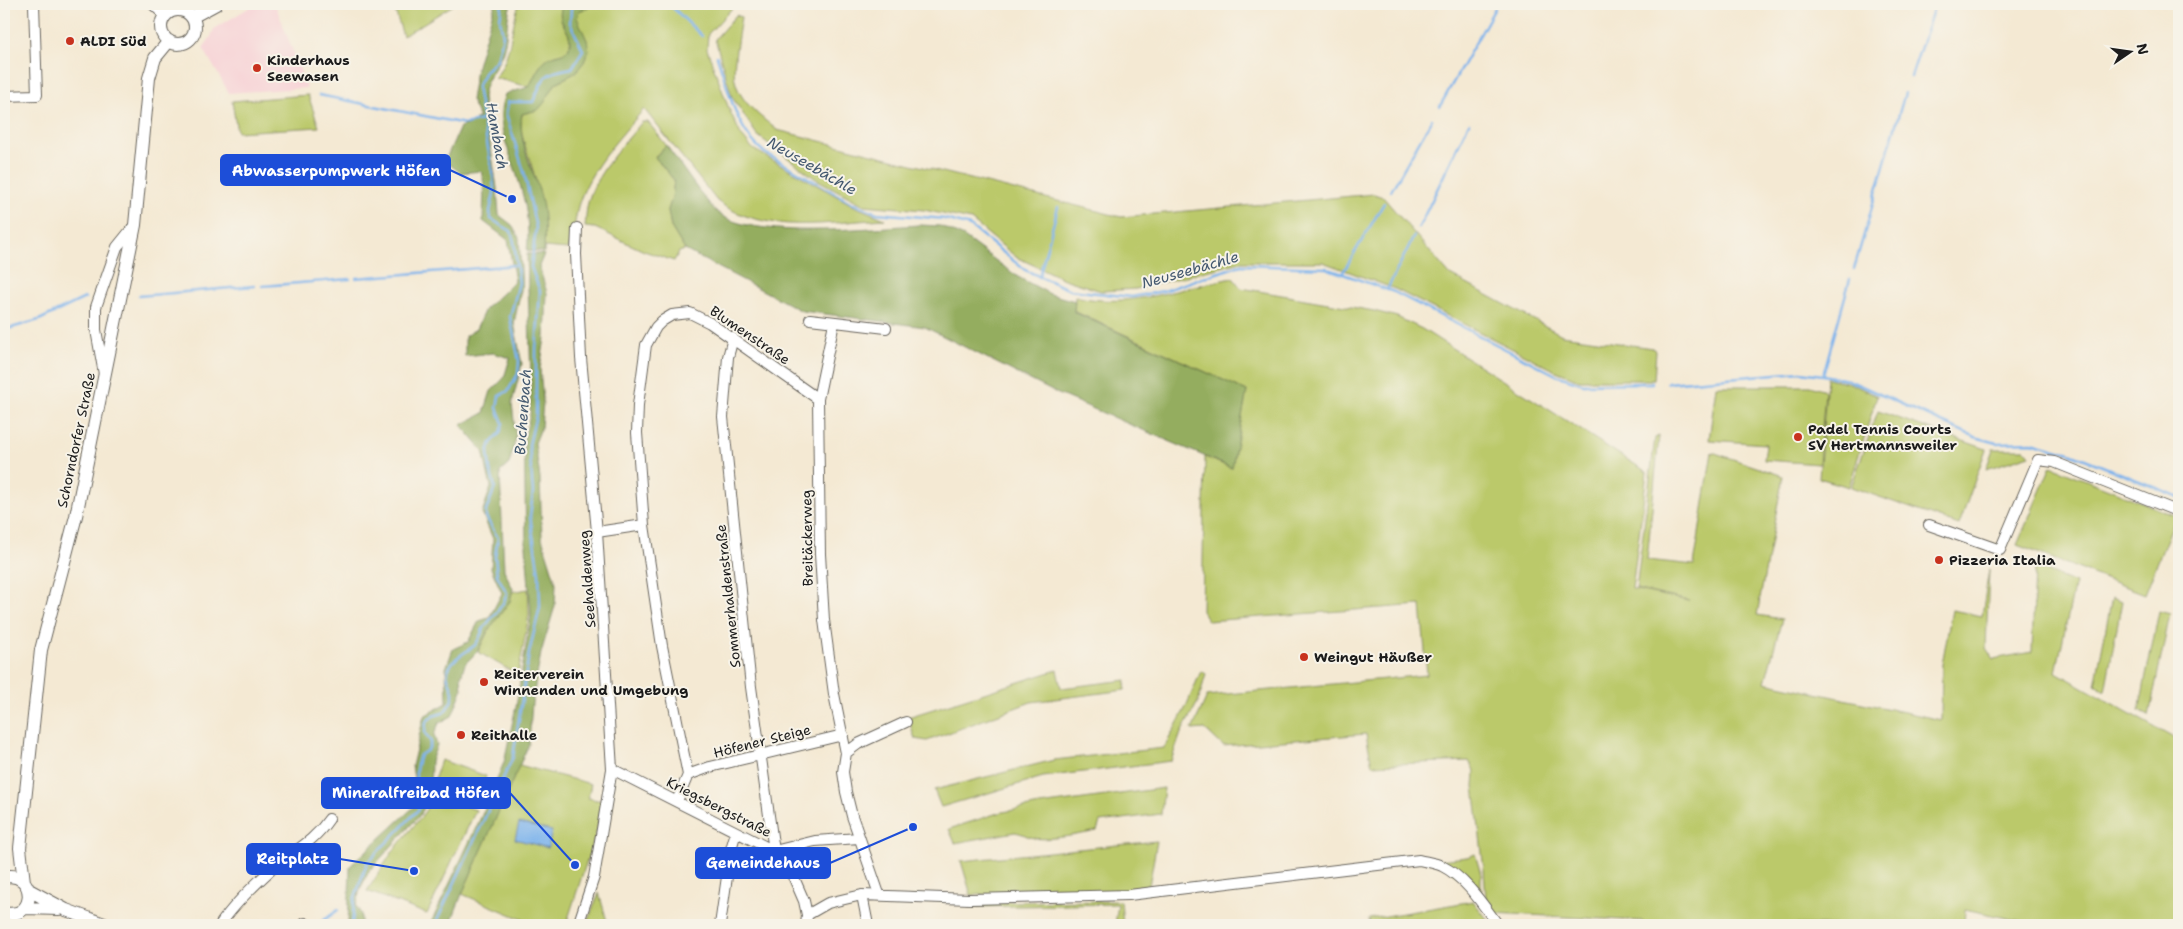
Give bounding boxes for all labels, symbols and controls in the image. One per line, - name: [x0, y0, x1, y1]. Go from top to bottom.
- north arrow: [2106, 28, 2156, 78]
- place label: ALDI Süd: [80, 32, 147, 50]
- marker: ALDI Süd: [64, 35, 76, 47]
- text: N: [2133, 42, 2153, 57]
- place label: Kinderhaus Seewasen: [267, 51, 350, 85]
- marker: Kinderhaus Seewasen: [251, 62, 263, 74]
- water label: Hambach: [481, 101, 513, 171]
- water label: Neuseebächle: [764, 132, 860, 200]
- callout: Abwasserpumpwerk Höfen: [221, 155, 450, 185]
- text: Abwasserpumpwerk Höfen: [232, 161, 440, 181]
- water label: Neuseebächle: [1139, 247, 1241, 293]
- street label: Blumenstraße: [706, 302, 794, 368]
- water label: Buchenbach: [510, 368, 536, 456]
- street label: Schorndorfer Straße: [53, 371, 99, 509]
- place label: Padel Tennis Courts SV Hertmannsweiler: [1808, 420, 1958, 454]
- marker: Padel Tennis Courts SV Hertmannsweiler: [1792, 431, 1804, 443]
- street label: Breitäckerweg: [797, 489, 817, 587]
- street label: Sommerhaldenstraße: [712, 523, 744, 669]
- street label: Seehaldenweg: [575, 530, 599, 628]
- place label: Pizzeria Italia: [1949, 551, 2056, 569]
- marker: Pizzeria Italia: [1933, 554, 1945, 566]
- place label: Weingut Häußer: [1314, 648, 1432, 666]
- marker: Weingut Häußer: [1298, 651, 1310, 663]
- place label: Reiterverein Winnenden und Umgebung: [494, 665, 688, 699]
- marker: Reiterverein Winnenden und Umgebung: [478, 676, 490, 688]
- street label: Höfener Steige: [711, 720, 813, 762]
- place label: Reithalle: [471, 726, 537, 744]
- marker: Reithalle: [455, 729, 467, 741]
- street label: Kriegsbergstraße: [663, 773, 775, 841]
- callout: Mineralfreibad Höfen: [322, 778, 510, 808]
- text: Mineralfreibad Höfen: [332, 783, 500, 803]
- callout: Reitplatz: [247, 844, 340, 874]
- callout: Gemeindehaus: [696, 848, 830, 878]
- text: Reitplatz: [257, 849, 329, 869]
- text: Gemeindehaus: [706, 853, 820, 873]

